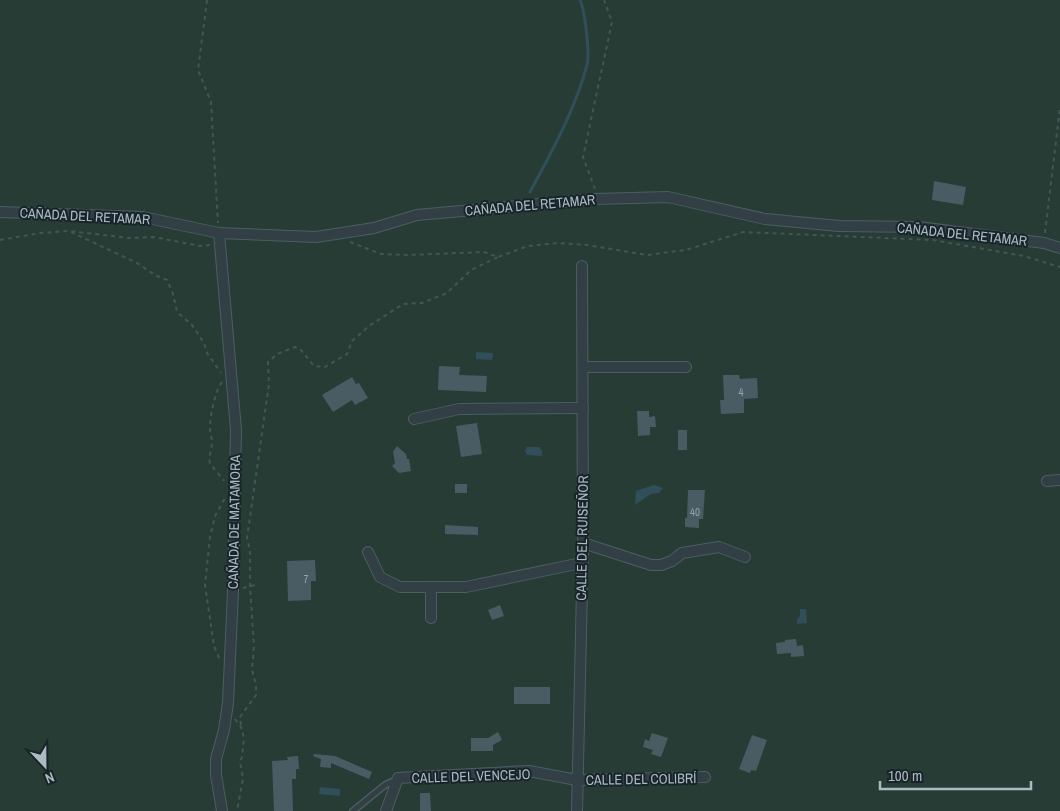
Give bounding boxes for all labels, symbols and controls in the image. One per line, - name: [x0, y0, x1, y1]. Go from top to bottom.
- street label: CAÑADA DEL RETAMAR: [464, 190, 596, 220]
- street label: CAÑADA DEL RETAMAR: [19, 204, 151, 228]
- street label: CAÑADA DEL RETAMAR: [896, 218, 1028, 250]
- house number: 4: [738, 385, 744, 399]
- street label: CAÑADA DE MATAMORA: [224, 454, 244, 589]
- street label: CALLE DEL RUISEÑOR: [572, 475, 592, 601]
- house number: 40: [690, 505, 700, 519]
- house number: 7: [303, 572, 309, 586]
- north arrow: [20, 741, 70, 791]
- scale bar: [880, 758, 1031, 790]
- street label: CALLE DEL VENCEJO: [411, 765, 531, 787]
- text: 100 m: [888, 765, 922, 786]
- text: N: [43, 768, 57, 788]
- street label: CALLE DEL COLIBRÍ: [586, 769, 697, 789]

